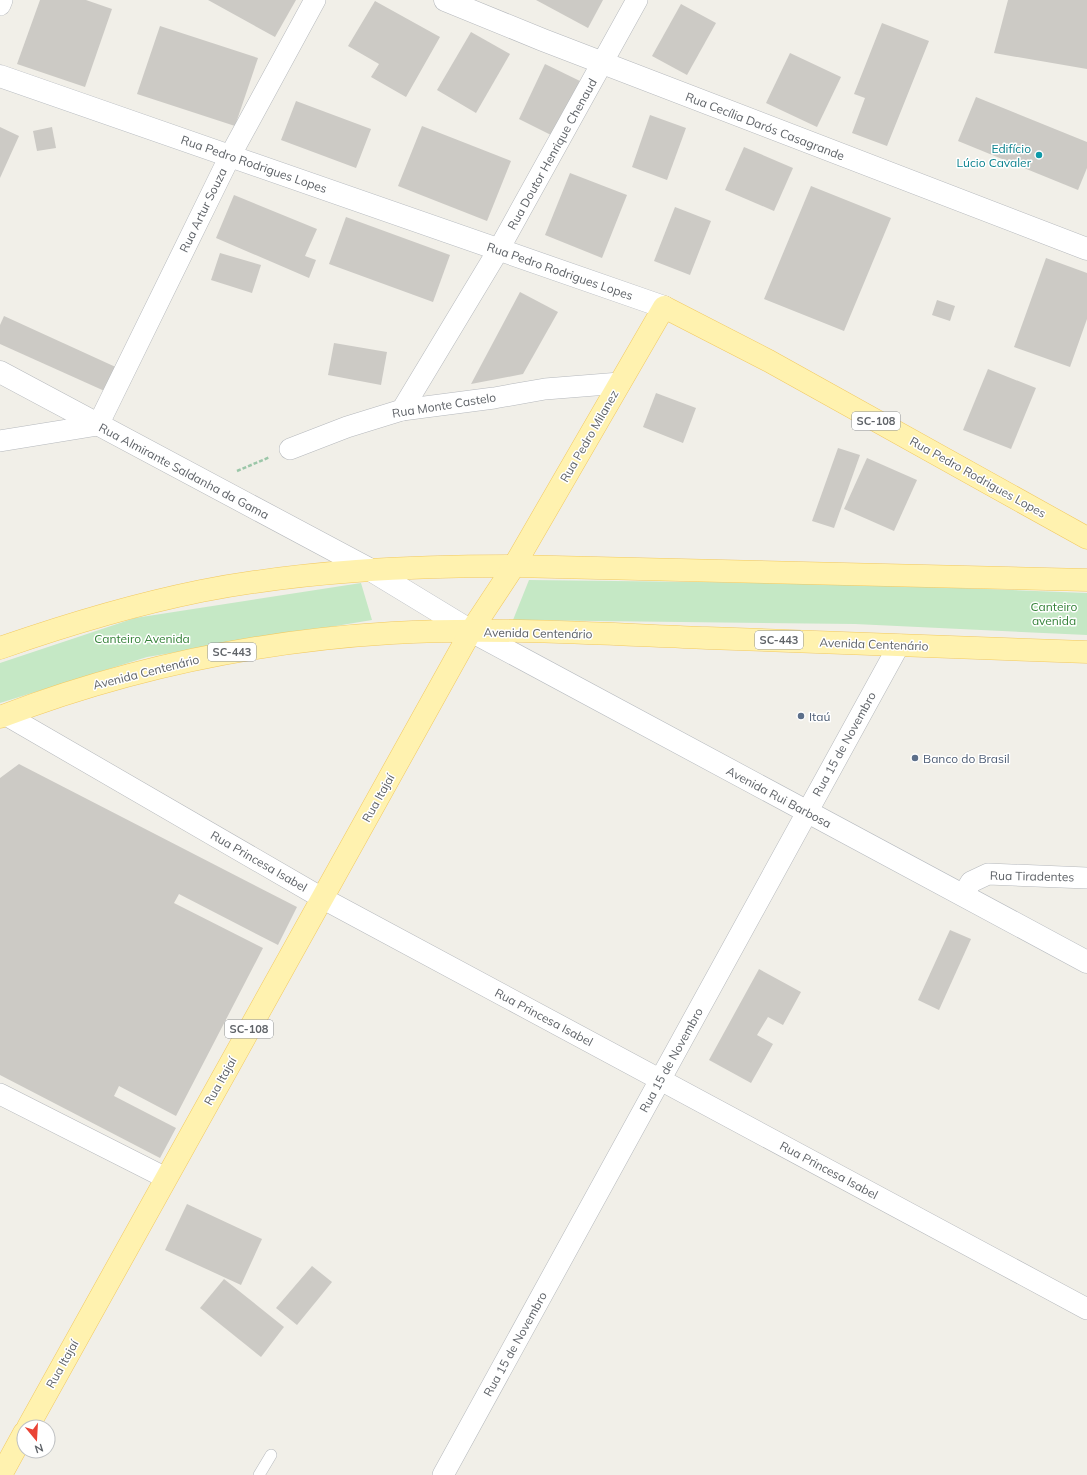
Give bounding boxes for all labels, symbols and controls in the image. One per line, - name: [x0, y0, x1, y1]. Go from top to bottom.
- street label: Rua Doutor Henrique Chenaud: [504, 76, 600, 232]
- street label: Rua Cecília Darós Casagrande: [683, 89, 847, 163]
- street label: Rua Pedro Rodrigues Lopes: [179, 132, 329, 196]
- place label: Edifício Lúcio Cavaler: [957, 141, 1032, 170]
- marker: Edifício Lúcio Cavaler: [1034, 150, 1044, 160]
- street label: Rua Artur Souza: [176, 165, 230, 255]
- street label: Rua Pedro Rodrigues Lopes: [485, 239, 635, 303]
- street label: Rua Pedro Milanez: [556, 387, 622, 485]
- street label: Rua Monte Castelo: [391, 389, 497, 421]
- road number: SC-108: [852, 412, 900, 430]
- street label: Rua Almirante Saldanha da Gama: [96, 420, 272, 522]
- street label: Rua Pedro Rodrigues Lopes: [907, 433, 1049, 521]
- park label: Canteiro avenida: [1031, 599, 1078, 628]
- street label: Avenida Centenário: [483, 625, 593, 641]
- park label: Canteiro Avenida: [94, 631, 190, 646]
- road number: SC-443: [755, 631, 803, 649]
- street label: Avenida Centenário: [819, 635, 929, 653]
- road number: SC-443: [208, 643, 256, 661]
- street label: Avenida Centenário: [91, 651, 201, 692]
- street label: Rua 15 de Novembro: [809, 689, 879, 799]
- place label: Itaú: [809, 709, 830, 724]
- marker: Itaú: [796, 711, 806, 721]
- place label: Banco do Brasil: [923, 751, 1010, 766]
- marker: Banco do Brasil: [910, 753, 920, 763]
- street label: Avenida Rui Barbosa: [724, 763, 834, 831]
- street label: Rua Itajaí: [359, 770, 398, 825]
- street label: Rua Princesa Isabel: [208, 827, 310, 895]
- street label: Rua Tiradentes: [990, 868, 1074, 884]
- street label: Rua Princesa Isabel: [492, 985, 596, 1049]
- street label: Rua 15 de Novembro: [636, 1005, 706, 1115]
- road number: SC-108: [225, 1020, 273, 1038]
- street label: Rua Itajaí: [201, 1053, 240, 1108]
- street label: Rua Princesa Isabel: [777, 1138, 881, 1202]
- street label: Rua 15 de Novembro: [480, 1289, 550, 1399]
- street label: Rua Itajaí: [43, 1336, 82, 1391]
- north arrow: [16, 1419, 56, 1459]
- text: N: [33, 1441, 45, 1456]

